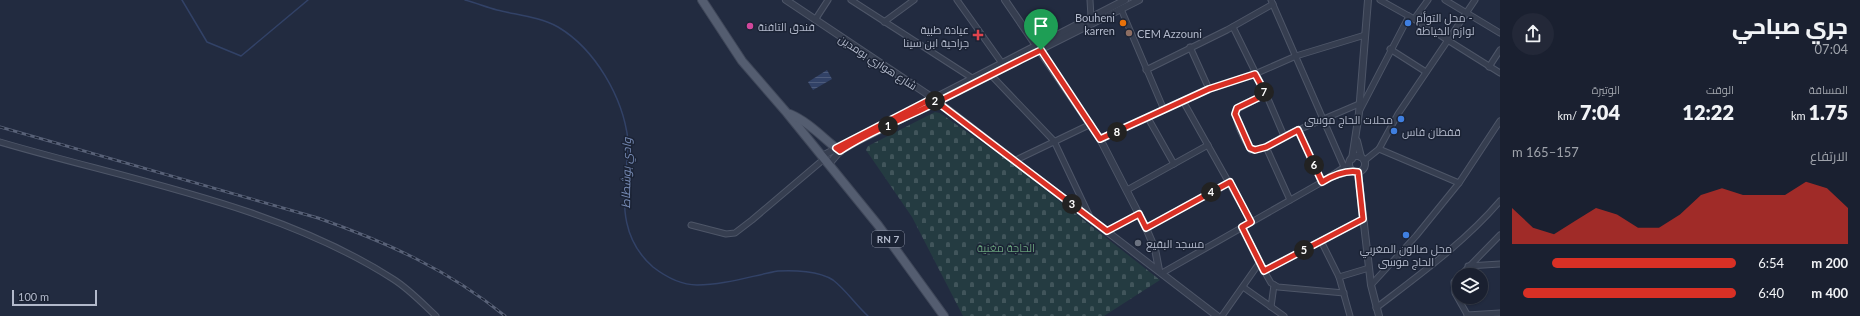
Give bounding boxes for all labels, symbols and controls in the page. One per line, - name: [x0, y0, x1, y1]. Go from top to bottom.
- pin: [1024, 9, 1058, 50]
- place label: Bouheni karren: [1075, 11, 1115, 37]
- place label: محل التوأم - لوازم الخياطة: [1416, 11, 1475, 39]
- text: جري صباحي: [1732, 12, 1848, 39]
- button: share: [1512, 13, 1554, 55]
- icon: arrive: [1030, 15, 1052, 37]
- marker: Bouheni karren: [1118, 18, 1128, 28]
- marker: محل التوأم - لوازم الخياطة: [1403, 18, 1413, 28]
- place label: فندق التافنة: [758, 20, 815, 34]
- marker: فندق التافنة: [745, 21, 755, 31]
- place label: عيادة طبية جراحية ابن سينا: [903, 23, 969, 50]
- place label: CEM Azzouni: [1137, 27, 1202, 40]
- marker: CEM Azzouni: [1124, 28, 1134, 38]
- marker: عيادة طبية جراحية ابن سينا: [972, 29, 984, 41]
- street label: شارع هواري بومدين: [835, 32, 920, 95]
- text: 07:04: [1815, 41, 1848, 57]
- pin: 7: [1254, 82, 1274, 102]
- text: الوتيرة: [1592, 83, 1620, 96]
- text: الوقت: [1706, 83, 1734, 96]
- text: المسافة: [1809, 83, 1848, 96]
- text: 7: [1261, 85, 1267, 98]
- pin: 2: [925, 91, 945, 111]
- text: 2: [932, 94, 938, 107]
- text: 7:04: [1580, 100, 1620, 124]
- text: 12:22: [1682, 100, 1734, 124]
- text: 1.75: [1808, 100, 1848, 124]
- text: /km: [1557, 109, 1580, 122]
- text: km: [1791, 109, 1808, 122]
- place label: محلات الحاج موسى: [1304, 113, 1393, 128]
- marker: محلات الحاج موسى: [1396, 114, 1406, 124]
- pin: 1: [878, 116, 898, 136]
- text: 1: [885, 119, 891, 132]
- pin: 8: [1107, 122, 1127, 142]
- text: 8: [1114, 125, 1120, 138]
- place label: قفطان فاس: [1402, 125, 1461, 139]
- marker: قفطان فاس: [1389, 126, 1399, 136]
- water label: وادي بوشطاط: [618, 136, 637, 209]
- text: 157–165 m: [1512, 144, 1579, 160]
- text: الارتفاع: [1810, 148, 1848, 164]
- pin: 6: [1304, 155, 1324, 175]
- text: 6: [1311, 158, 1317, 171]
- pin: 4: [1201, 182, 1221, 202]
- text: 4: [1208, 185, 1214, 198]
- pin: 3: [1062, 194, 1082, 214]
- text: 3: [1069, 197, 1075, 210]
- marker: محل صالون المغربي الحاج موسى: [1401, 230, 1411, 240]
- road number: RN 7: [872, 231, 904, 247]
- place label: مسجد البقيع: [1146, 237, 1204, 252]
- marker: مسجد البقيع: [1133, 238, 1143, 248]
- pin: 5: [1294, 240, 1314, 260]
- park label: الحاجة مغنية: [977, 241, 1035, 254]
- place label: محل صالون المغربي الحاج موسى: [1360, 242, 1452, 270]
- text: 5: [1301, 243, 1307, 256]
- text: 6:54: [1758, 255, 1784, 271]
- text: 200 m: [1811, 255, 1848, 271]
- map controls: [1452, 268, 1488, 304]
- button: layers: [1452, 268, 1488, 304]
- text: 6:40: [1758, 285, 1784, 301]
- text: 400 m: [1811, 285, 1848, 301]
- scale bar: [12, 288, 97, 307]
- text: 100 m: [18, 290, 49, 303]

